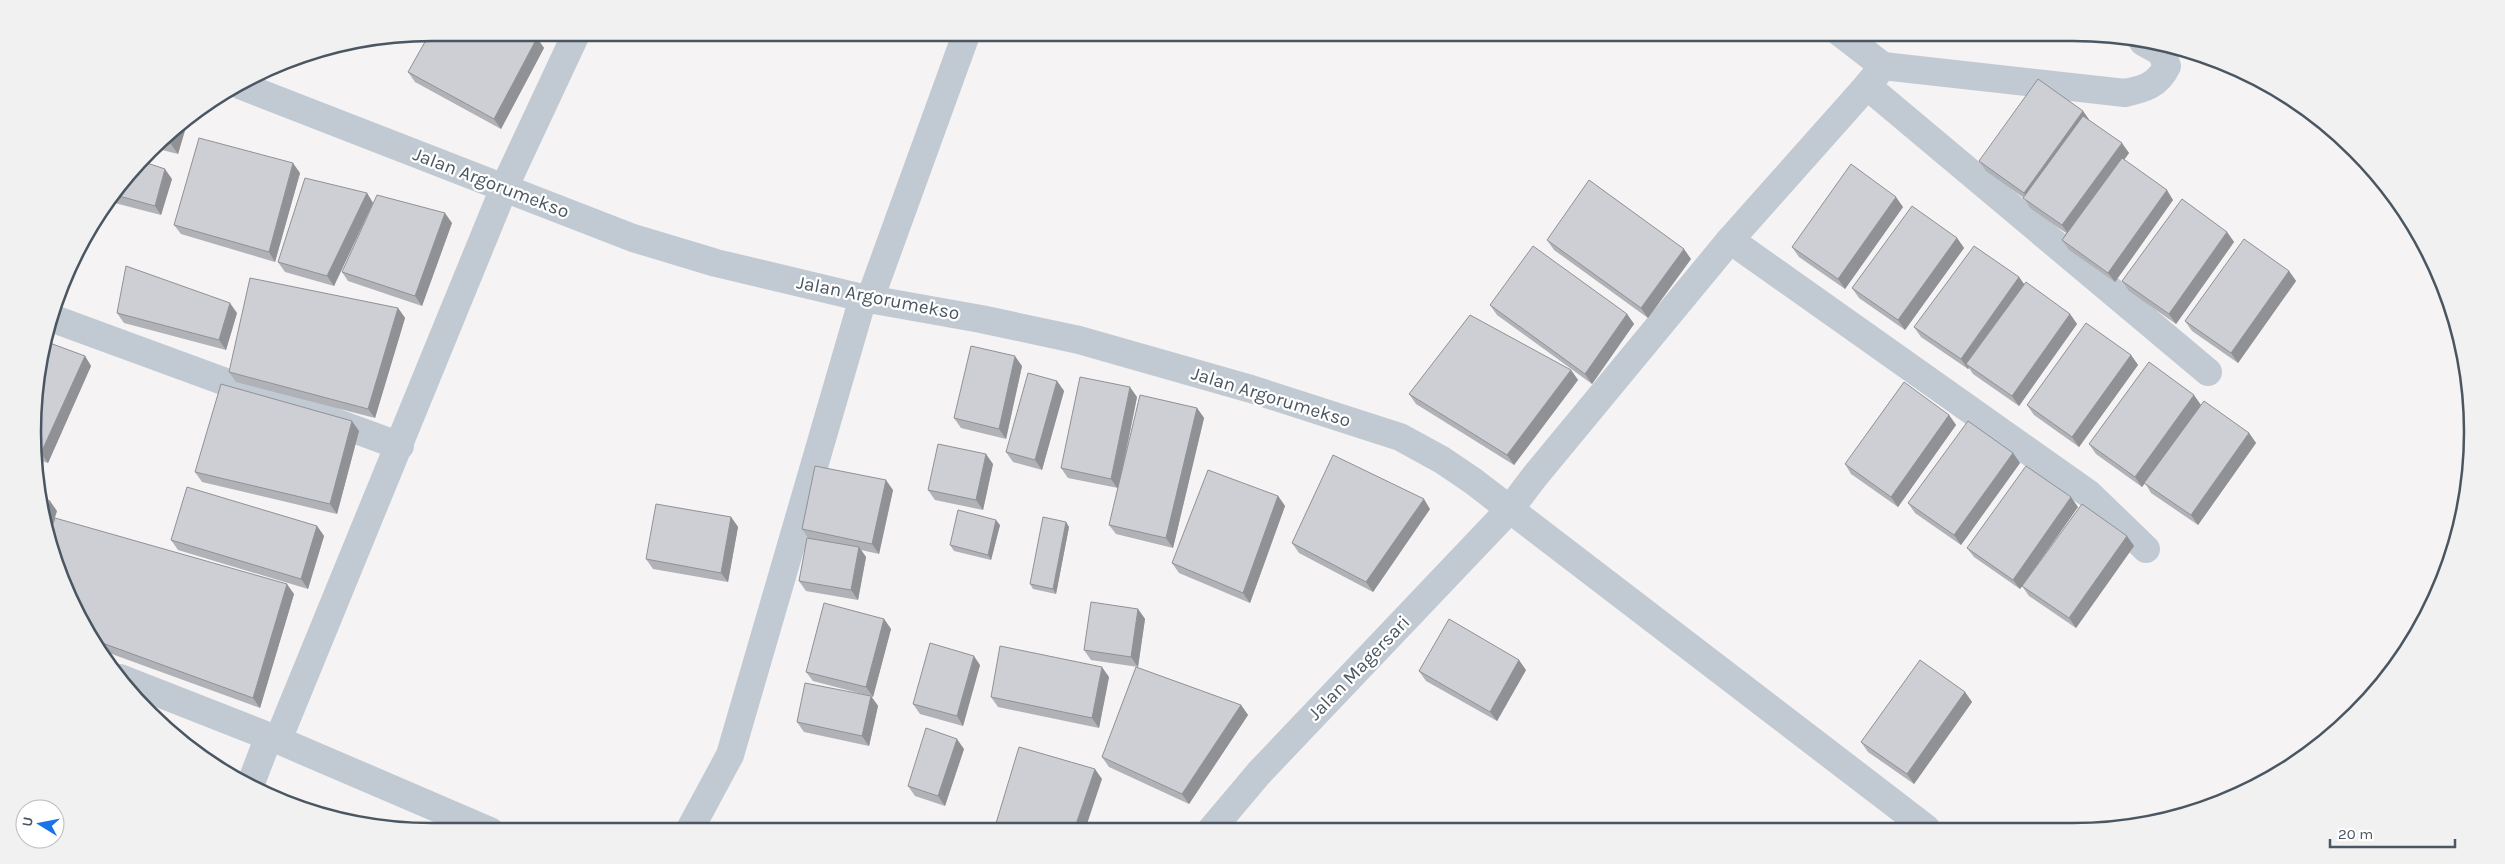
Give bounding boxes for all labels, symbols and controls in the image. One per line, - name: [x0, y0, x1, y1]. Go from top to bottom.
- street label: Jalan Argorumekso: [410, 143, 572, 223]
- street label: Jalan Argorumekso: [795, 271, 961, 325]
- street label: Jalan Argorumekso: [1189, 362, 1353, 432]
- street label: Jalan Magersari: [1304, 611, 1414, 725]
- north arrow: [15, 799, 65, 849]
- text: U: [18, 816, 37, 828]
- scale bar: [2330, 816, 2455, 848]
- text: 20 m: [2338, 825, 2373, 843]

